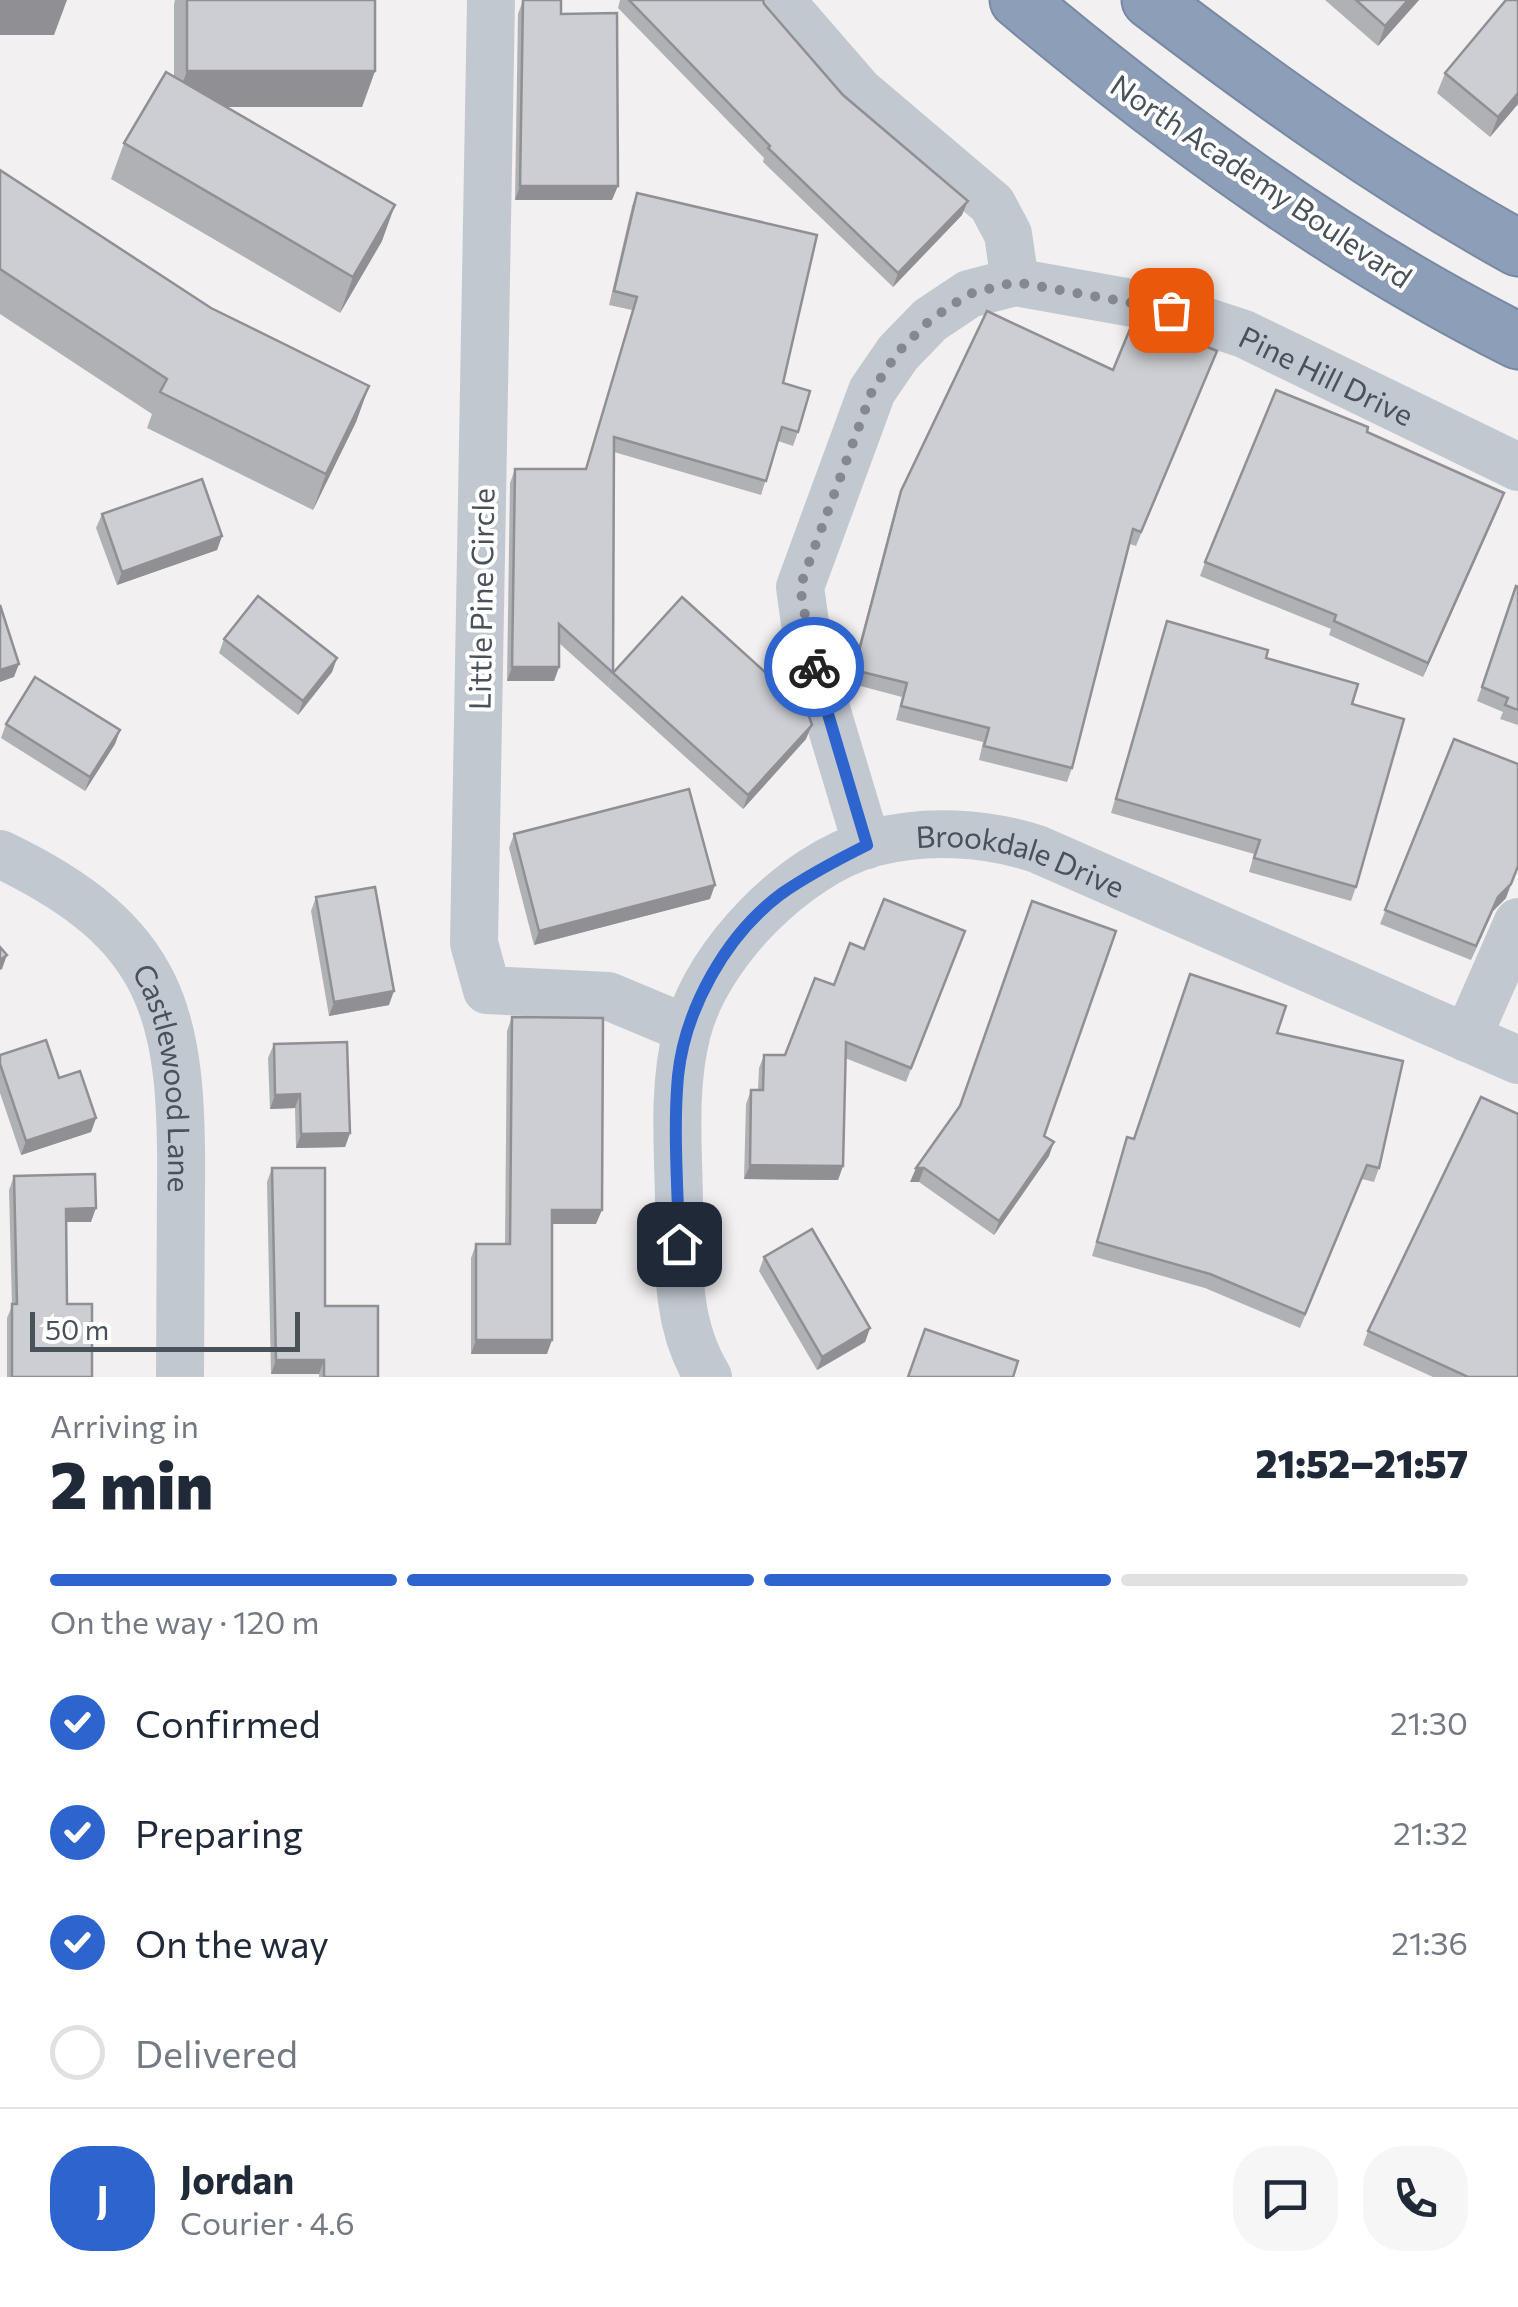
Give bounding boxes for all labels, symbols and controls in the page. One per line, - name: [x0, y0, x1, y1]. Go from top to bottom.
- street label: North Academy Boulevard: [1104, 65, 1420, 295]
- pin: [1129, 268, 1214, 353]
- icon: bag: [1144, 283, 1199, 338]
- street label: Pine Hill Drive: [1234, 316, 1420, 432]
- street label: Little Pine Circle: [460, 488, 500, 710]
- courier: [764, 617, 864, 717]
- icon: bike: [787, 640, 842, 695]
- street label: Brookdale Drive: [915, 816, 1131, 904]
- street label: Castlewood Lane: [126, 956, 200, 1193]
- pin: [637, 1202, 722, 1287]
- icon: home: [652, 1217, 707, 1272]
- scale bar: [30, 1307, 300, 1352]
- text: 50 m: [45, 1312, 109, 1346]
- text: Arriving in: [50, 1405, 199, 1445]
- text: 21:52–21:57: [1256, 1439, 1468, 1486]
- text: 2 min: [50, 1443, 213, 1522]
- text: On the way · 120 m: [50, 1601, 319, 1641]
- icon: check: [50, 1695, 105, 1750]
- text: Confirmed: [135, 1699, 321, 1746]
- text: 21:30: [1390, 1702, 1468, 1742]
- icon: check: [50, 1805, 105, 1860]
- text: Preparing: [135, 1809, 303, 1856]
- text: 21:32: [1393, 1812, 1468, 1852]
- icon: check: [50, 1915, 105, 1970]
- text: On the way: [135, 1919, 329, 1966]
- text: 21:36: [1391, 1922, 1468, 1962]
- text: Delivered: [135, 2029, 298, 2076]
- button: chat: [1233, 2146, 1338, 2251]
- button: phone: [1363, 2146, 1468, 2251]
- text: Jordan: [180, 2155, 294, 2202]
- text: J: [96, 2175, 109, 2222]
- text: Courier · 4.6: [180, 2202, 355, 2242]

